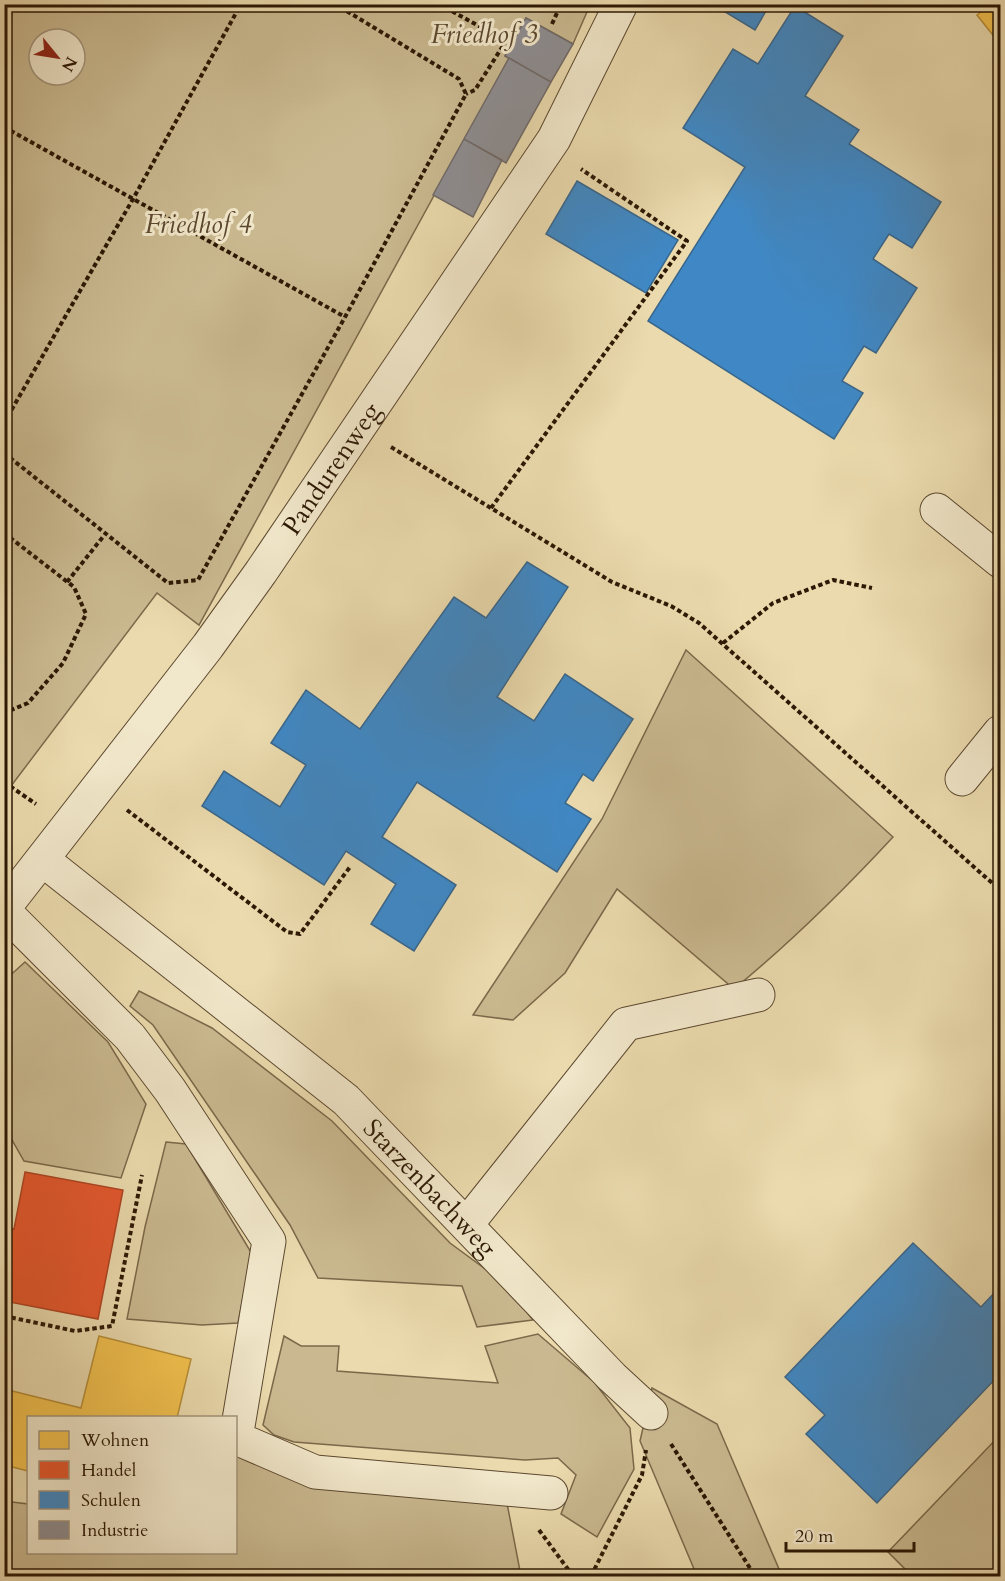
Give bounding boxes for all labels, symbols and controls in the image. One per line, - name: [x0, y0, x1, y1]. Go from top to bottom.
- park label: Friedhof 3: [431, 17, 538, 52]
- north arrow: [27, 27, 87, 87]
- text: N: [56, 52, 82, 76]
- park label: Friedhof 4: [145, 207, 252, 242]
- street label: Pandurenweg: [274, 395, 389, 542]
- street label: Starzenbachweg: [355, 1111, 505, 1265]
- legend: [27, 1416, 237, 1554]
- text: Wohnen: [80, 1428, 150, 1453]
- text: Handel: [81, 1458, 137, 1483]
- text: Schulen: [81, 1488, 142, 1513]
- scale bar: [786, 1515, 914, 1553]
- text: Industrie: [81, 1518, 148, 1543]
- text: 20 m: [795, 1524, 834, 1549]

